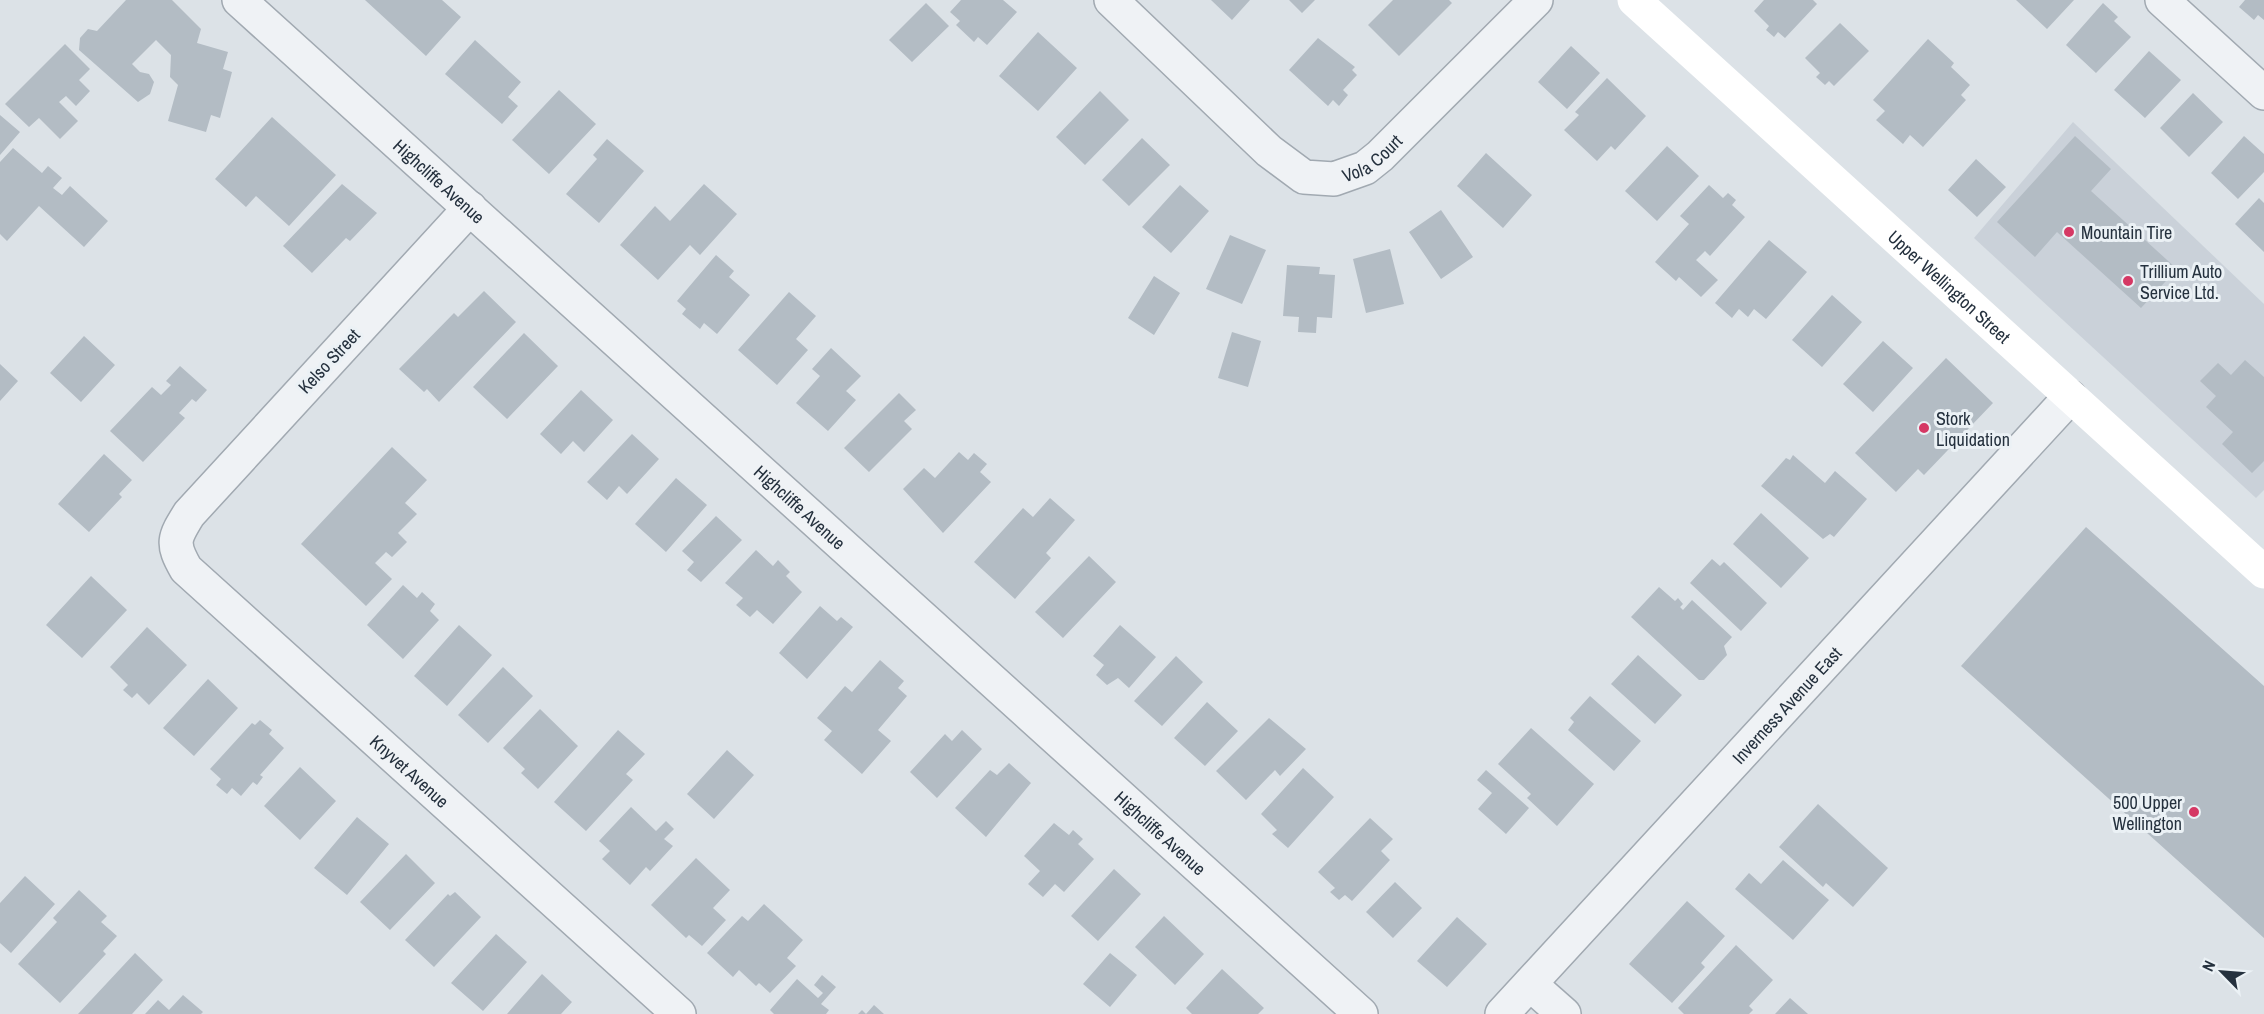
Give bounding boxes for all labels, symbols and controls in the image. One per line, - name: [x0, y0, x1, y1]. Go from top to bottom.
- street label: Vola Court: [1339, 129, 1407, 188]
- street label: Highcliffe Avenue: [388, 133, 490, 229]
- place label: Mountain Tire: [2081, 220, 2172, 245]
- street label: Upper Wellington Street: [1883, 224, 2016, 349]
- marker: Mountain Tire: [2062, 225, 2076, 239]
- place label: Trillium Auto Service Ltd.: [2140, 259, 2222, 305]
- marker: Trillium Auto Service Ltd.: [2121, 274, 2135, 288]
- street label: Kelso Street: [292, 323, 366, 399]
- place label: Stork Liquidation: [1936, 406, 2010, 452]
- marker: Stork Liquidation: [1917, 421, 1931, 435]
- street label: Highcliffe Avenue: [749, 459, 851, 555]
- street label: Inverness Avenue East: [1726, 641, 1847, 769]
- street label: Knyvet Avenue: [365, 729, 455, 813]
- street label: Highcliffe Avenue: [1109, 785, 1212, 881]
- place label: 500 Upper Wellington: [2113, 790, 2182, 836]
- marker: 500 Upper Wellington: [2187, 805, 2201, 819]
- north arrow: [2192, 942, 2252, 1002]
- text: N: [2196, 957, 2220, 975]

